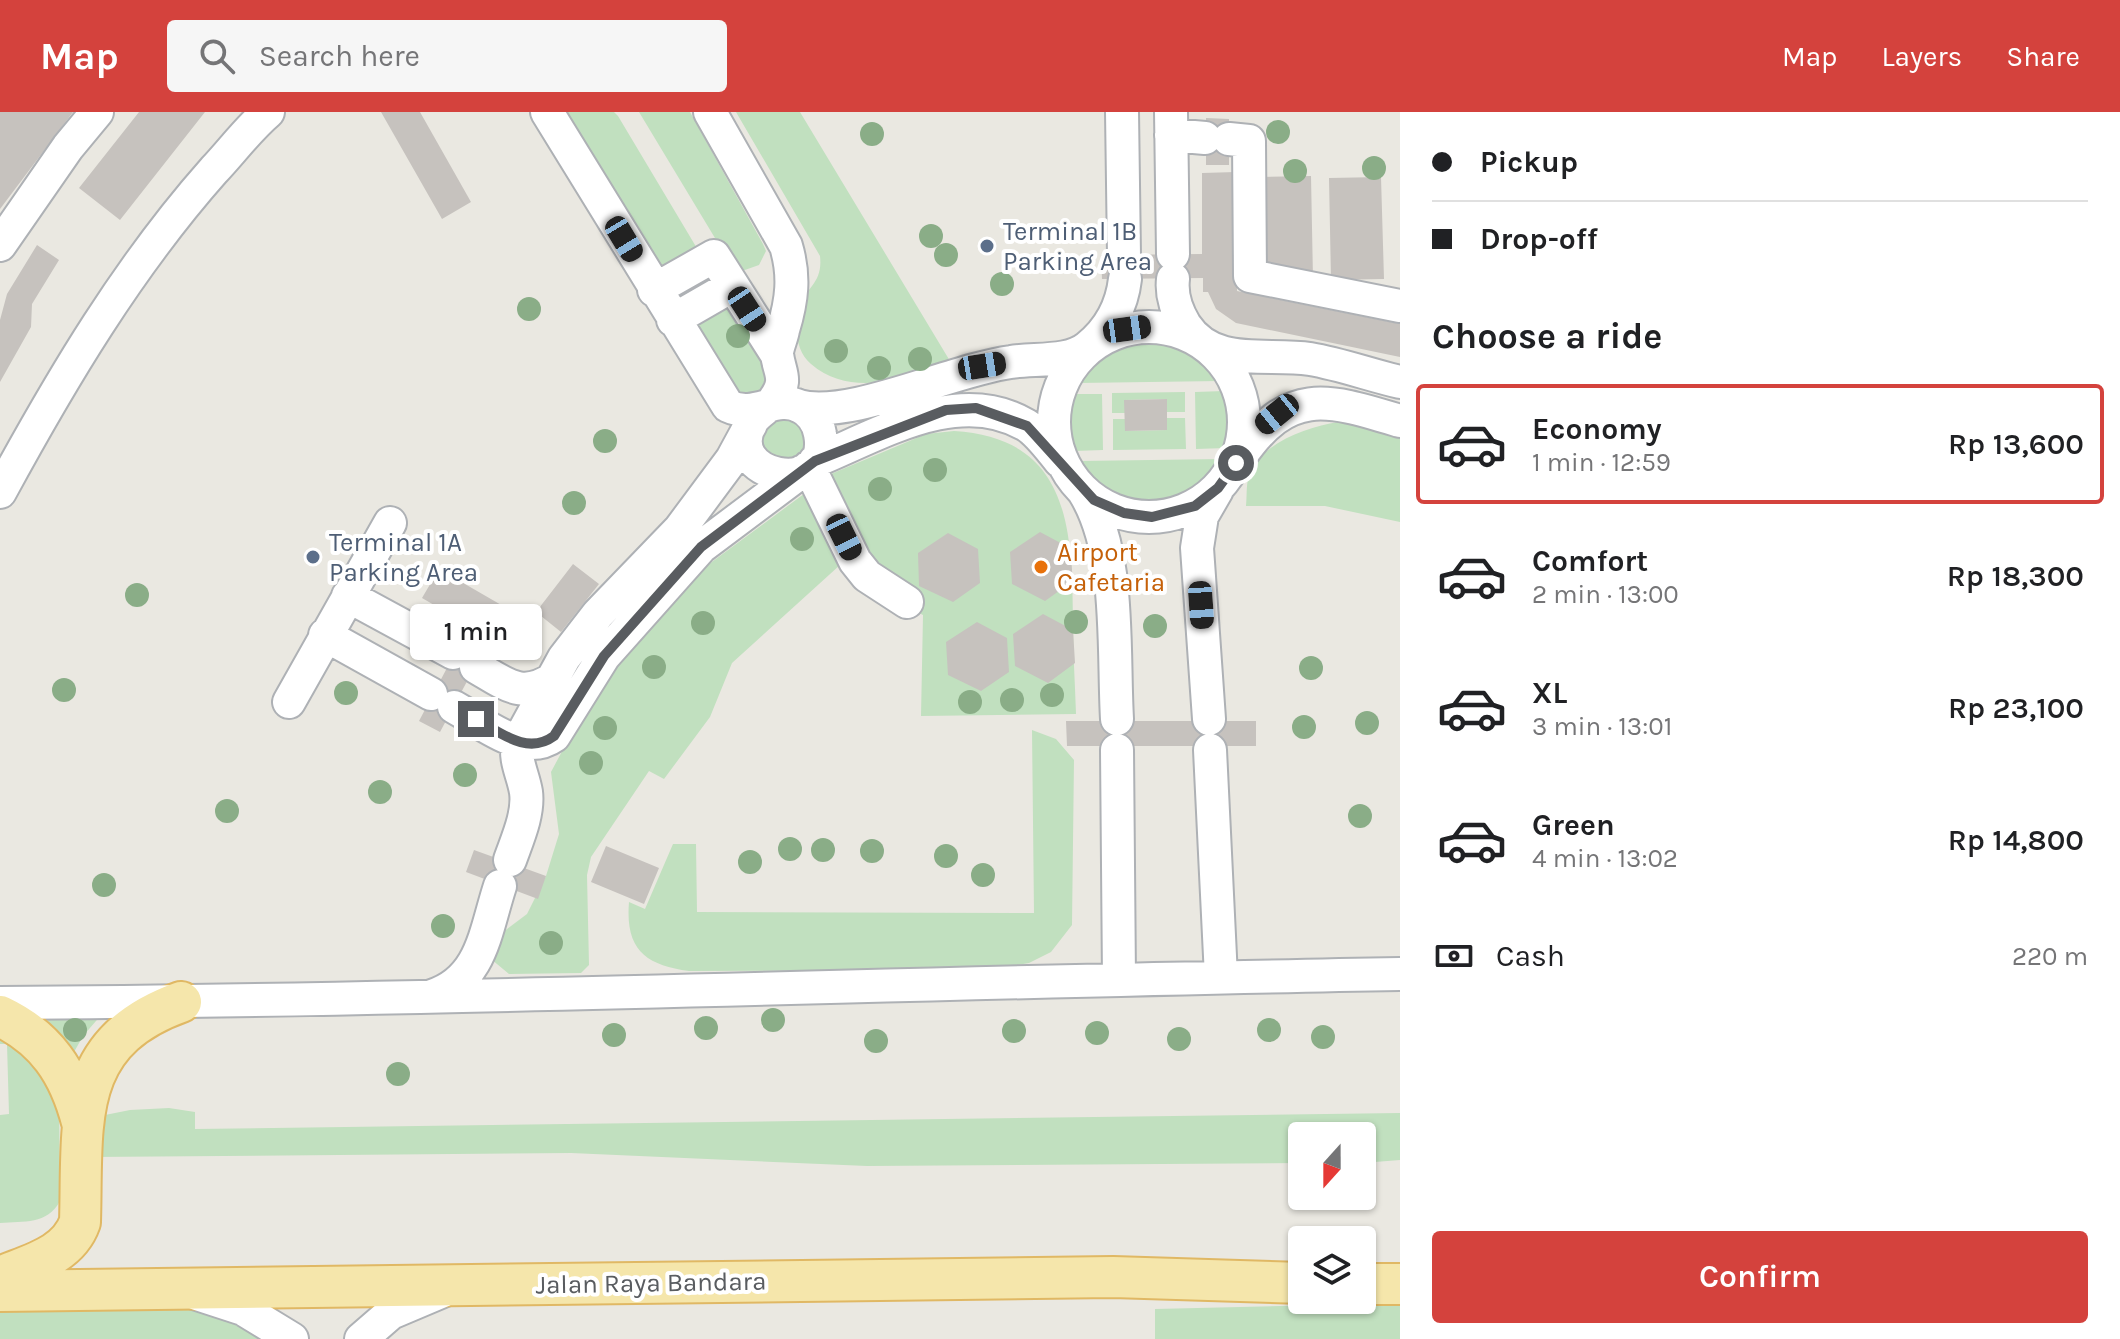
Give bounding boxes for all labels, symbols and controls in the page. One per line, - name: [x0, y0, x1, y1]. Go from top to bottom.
- search box: [167, 20, 727, 92]
- text: Map: [40, 34, 119, 79]
- icon: search: [195, 34, 239, 78]
- text: Search here: [259, 38, 420, 74]
- text: Map: [1782, 40, 1837, 73]
- text: Layers: [1881, 40, 1962, 73]
- text: Share: [2006, 40, 2080, 73]
- text: Pickup: [1480, 144, 1578, 180]
- car: [601, 212, 647, 266]
- place label: Terminal 1B Parking Area: [1003, 216, 1152, 277]
- text: Drop-off: [1480, 221, 1598, 257]
- marker: Terminal 1B Parking Area: [978, 237, 996, 255]
- car: [724, 282, 770, 336]
- car: [1102, 314, 1152, 344]
- text: Choose a ride: [1432, 315, 1662, 357]
- car: [956, 350, 1008, 382]
- car: [1251, 390, 1303, 438]
- icon: car: [1436, 408, 1508, 480]
- text: Economy: [1532, 411, 1662, 447]
- text: Rp 13,600: [1948, 426, 2084, 462]
- route start: [1218, 445, 1254, 481]
- text: 1 min · 12:59: [1532, 447, 1671, 478]
- car: [823, 510, 865, 564]
- place label: Terminal 1A Parking Area: [329, 527, 478, 588]
- place label: Airport Cafetaria: [1057, 537, 1165, 598]
- icon: car: [1436, 540, 1508, 612]
- text: Comfort: [1532, 543, 1648, 579]
- marker: Terminal 1A Parking Area: [304, 548, 322, 566]
- marker: Airport Cafetaria: [1032, 558, 1050, 576]
- text: Rp 18,300: [1947, 558, 2084, 594]
- text: 2 min · 13:00: [1532, 579, 1679, 610]
- car: [1187, 580, 1215, 630]
- callout: 1 min: [410, 603, 542, 659]
- text: 1 min: [444, 616, 508, 647]
- icon: car: [1436, 672, 1508, 744]
- text: XL: [1532, 675, 1567, 711]
- text: Rp 23,100: [1948, 690, 2084, 726]
- route end: [458, 701, 494, 737]
- text: 3 min · 13:01: [1532, 711, 1672, 742]
- icon: car: [1436, 804, 1508, 876]
- text: Green: [1532, 807, 1615, 843]
- text: Rp 14,800: [1948, 822, 2084, 858]
- text: 4 min · 13:02: [1532, 843, 1678, 874]
- icon: cash: [1432, 934, 1476, 978]
- text: Cash: [1496, 938, 1565, 974]
- text: 220 m: [2012, 941, 2088, 972]
- north arrow: [1288, 1122, 1376, 1210]
- map controls: [1288, 1122, 1376, 1314]
- button: layers: [1288, 1226, 1376, 1314]
- button: Confirm: [1432, 1231, 2088, 1323]
- street label: Jalan Raya Bandara: [535, 1265, 767, 1301]

